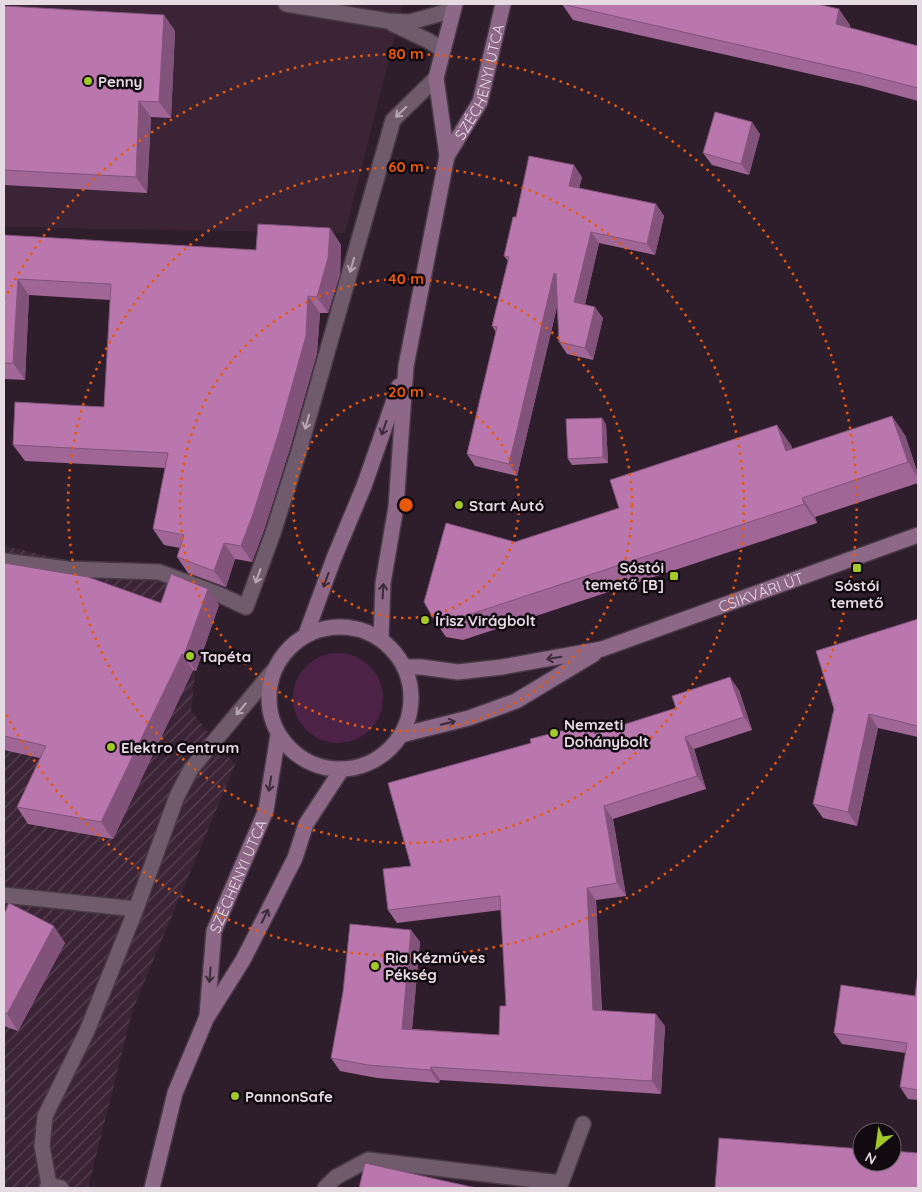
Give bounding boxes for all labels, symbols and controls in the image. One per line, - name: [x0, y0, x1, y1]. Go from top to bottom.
- street label: SZÉCHENYI UTCA: [450, 22, 508, 143]
- text: 80 m: [388, 44, 424, 63]
- place label: Penny: [98, 72, 142, 91]
- marker: Penny: [82, 75, 94, 87]
- one-way arrow: [395, 106, 407, 118]
- text: 60 m: [388, 157, 424, 176]
- one-way arrow: [346, 257, 356, 273]
- text: 40 m: [388, 269, 424, 288]
- text: 20 m: [388, 382, 424, 401]
- one-way arrow: [302, 413, 311, 429]
- one-way arrow: [379, 420, 388, 435]
- centre of rings: [397, 496, 415, 514]
- place label: Start Autó: [469, 496, 544, 515]
- marker: Start Autó: [453, 499, 465, 511]
- place label: Sóstói temető [B]: [585, 558, 664, 594]
- marker: Sóstói temető: [851, 562, 863, 574]
- one-way arrow: [253, 568, 262, 584]
- street label: CSIKVÁRI ÚT: [715, 568, 806, 616]
- marker: Sóstói temető [B]: [668, 570, 680, 582]
- one-way arrow: [321, 572, 330, 587]
- place label: Sóstói temető: [830, 576, 884, 612]
- one-way arrow: [379, 583, 388, 599]
- place label: Írisz Virágbolt: [435, 611, 536, 630]
- marker: Írisz Virágbolt: [419, 614, 431, 626]
- place label: Tapéta: [200, 647, 251, 666]
- marker: Tapéta: [184, 650, 196, 662]
- one-way arrow: [546, 653, 562, 663]
- one-way arrow: [236, 702, 247, 715]
- place label: Nemzeti Dohánybolt: [564, 715, 649, 751]
- one-way arrow: [440, 718, 456, 727]
- marker: Nemzeti Dohánybolt: [548, 727, 560, 739]
- place label: Elektro Centrum: [121, 738, 239, 757]
- marker: Elektro Centrum: [105, 741, 117, 753]
- one-way arrow: [265, 775, 275, 791]
- street label: SZÉCHENYI UTCA: [205, 816, 270, 936]
- one-way arrow: [261, 909, 270, 924]
- place label: Ria Kézműves Pékség: [385, 948, 485, 984]
- marker: Ria Kézműves Pékség: [369, 960, 381, 972]
- one-way arrow: [205, 967, 215, 983]
- place label: PannonSafe: [245, 1087, 333, 1106]
- marker: PannonSafe: [229, 1090, 241, 1102]
- north arrow: [852, 1122, 902, 1172]
- text: N: [862, 1148, 880, 1169]

